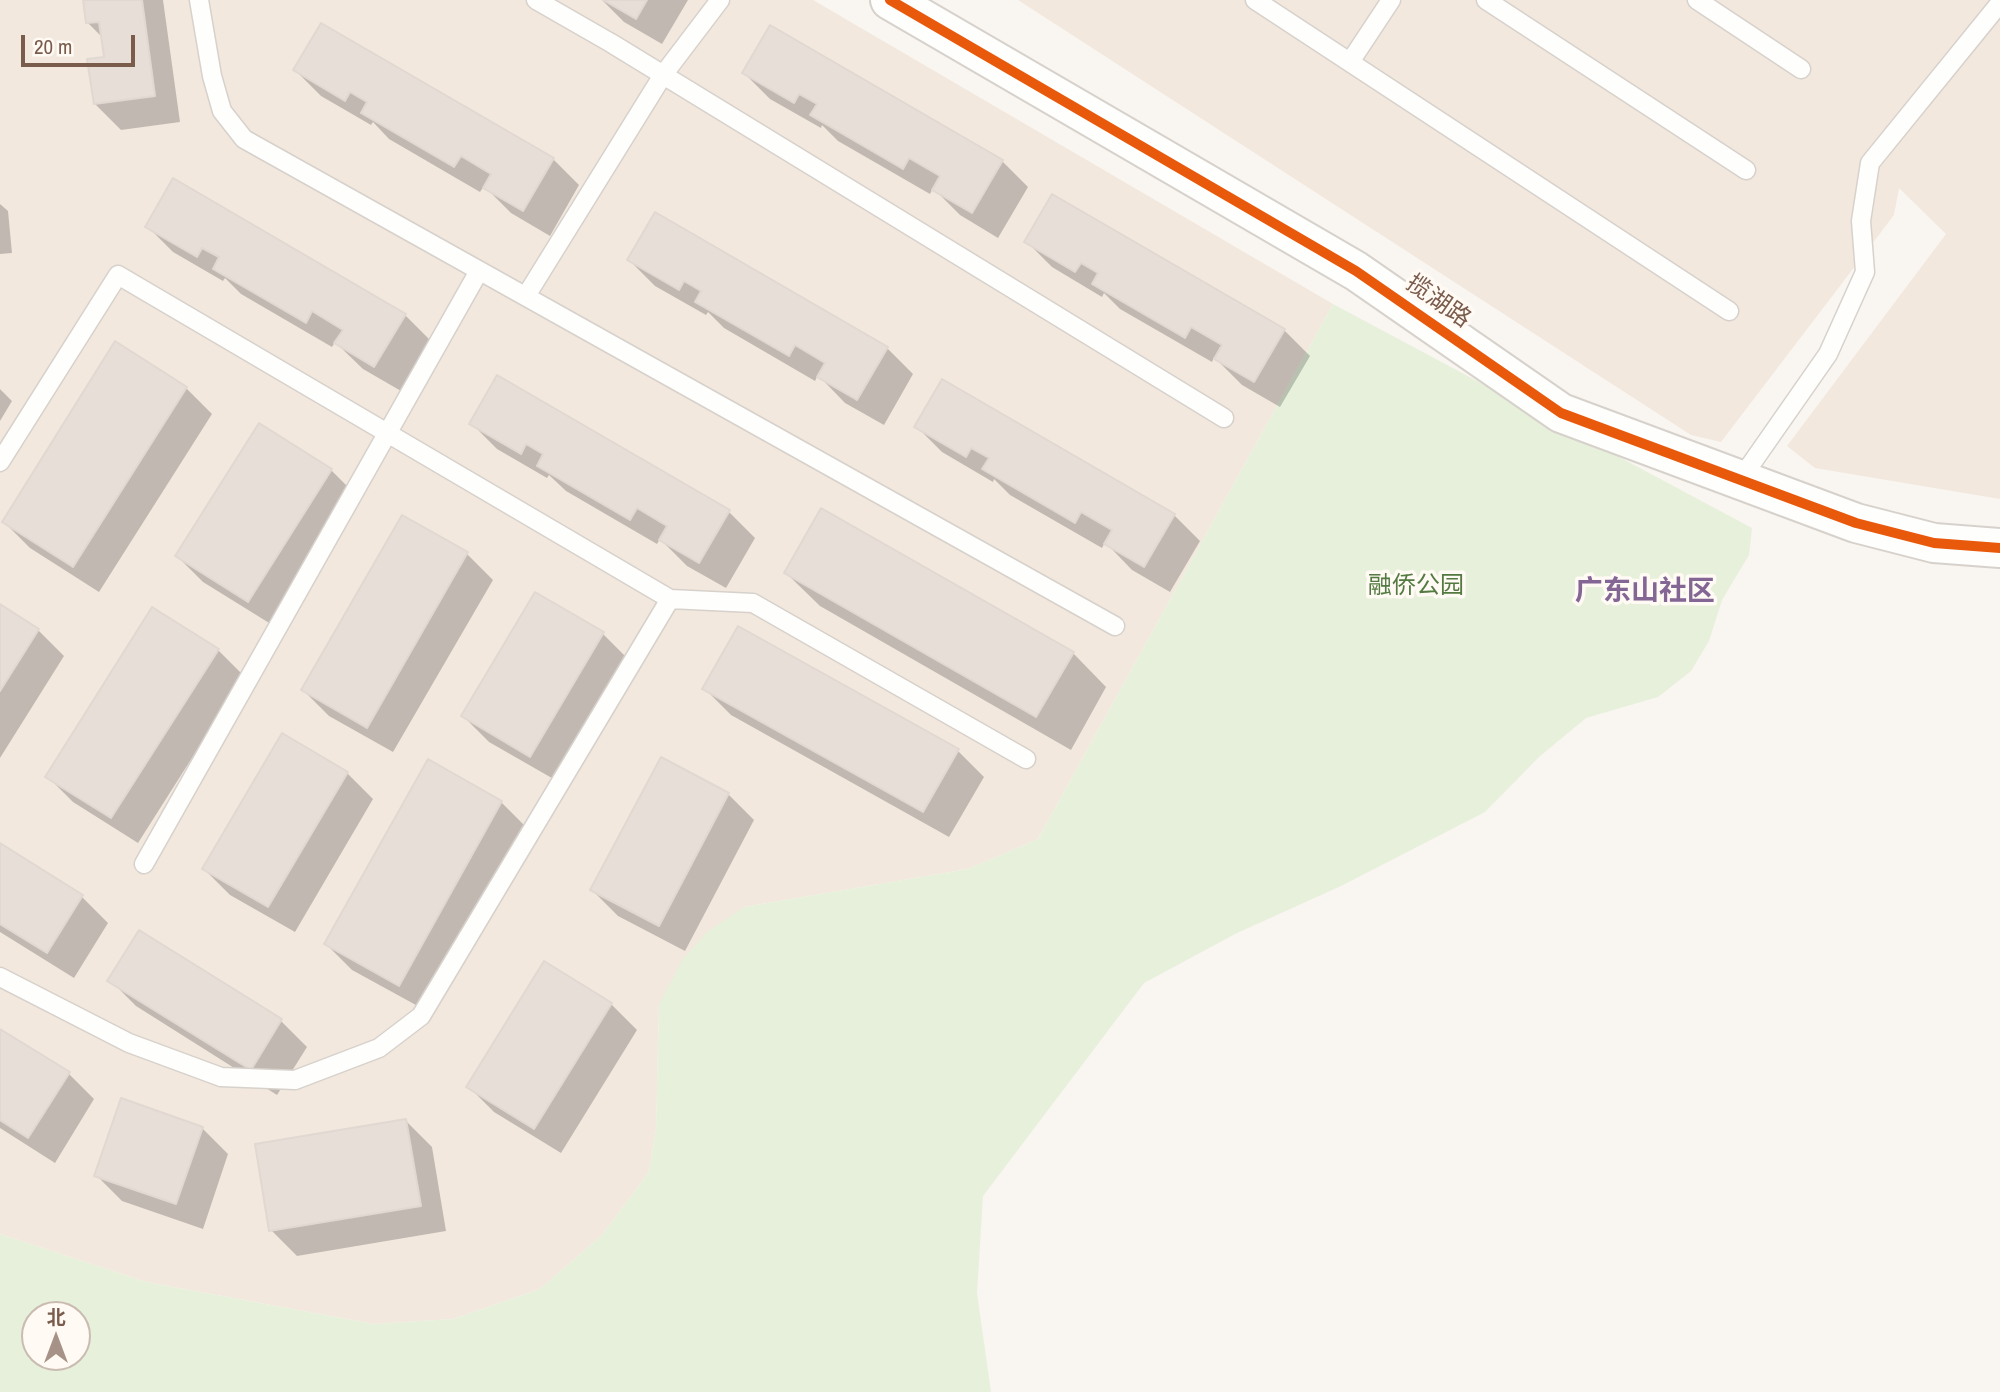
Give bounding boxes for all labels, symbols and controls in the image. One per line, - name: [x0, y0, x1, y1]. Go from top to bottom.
- scale bar: [24, 21, 138, 65]
- text: 20 m: [34, 32, 72, 61]
- street label: 揽湖路: [1400, 270, 1476, 334]
- park label: 融侨公园: [1368, 573, 1464, 601]
- district label: 广东山社区: [1575, 575, 1715, 609]
- north arrow: [21, 1301, 91, 1371]
- text: 北: [46, 1304, 66, 1330]

